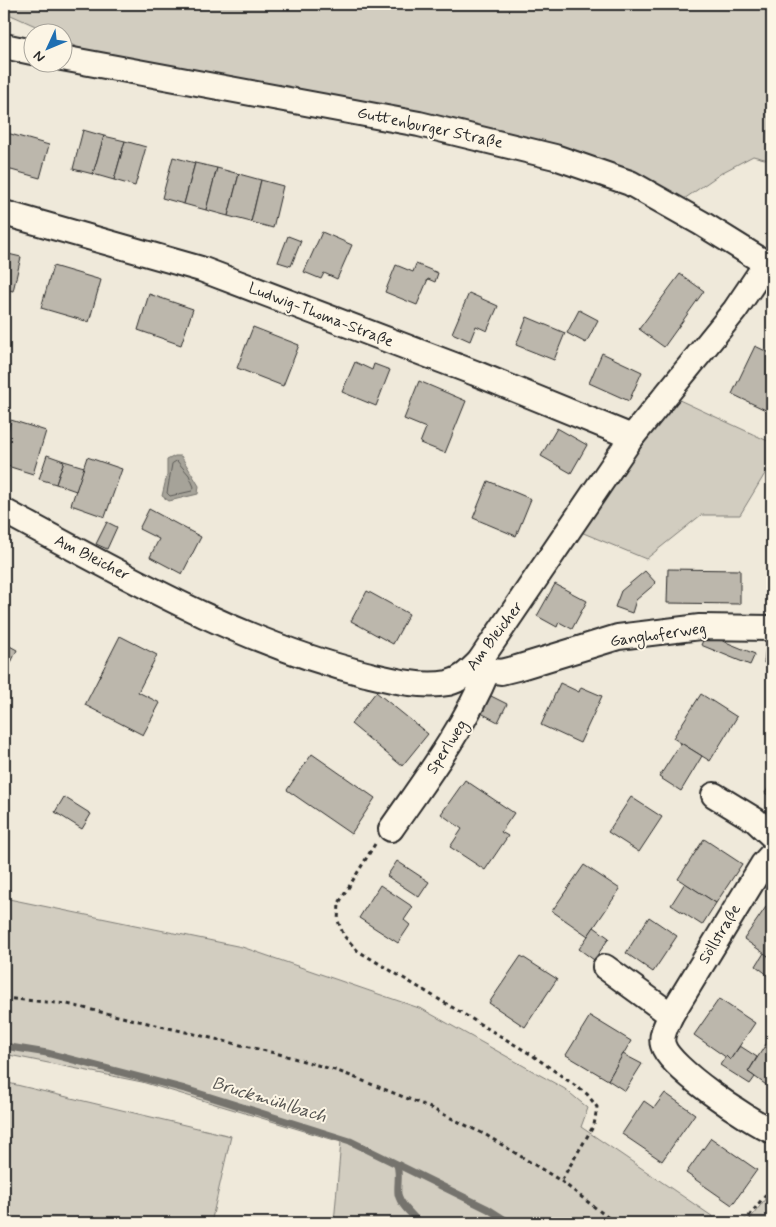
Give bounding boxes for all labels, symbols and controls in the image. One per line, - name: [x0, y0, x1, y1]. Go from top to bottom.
- north arrow: [22, 22, 72, 72]
- text: N: [30, 47, 49, 66]
- street label: Guttenburger Straße: [355, 102, 505, 154]
- street label: Ludwig-Thoma-Straße: [245, 278, 397, 352]
- street label: Am Bleicher: [51, 530, 133, 586]
- street label: Am Bleicher: [462, 597, 528, 675]
- street label: Ganghoferweg: [609, 618, 708, 653]
- street label: Sperlweg: [422, 716, 473, 779]
- street label: Söllstraße: [694, 900, 746, 968]
- water label: Bruckmühlbach: [209, 1071, 330, 1129]

